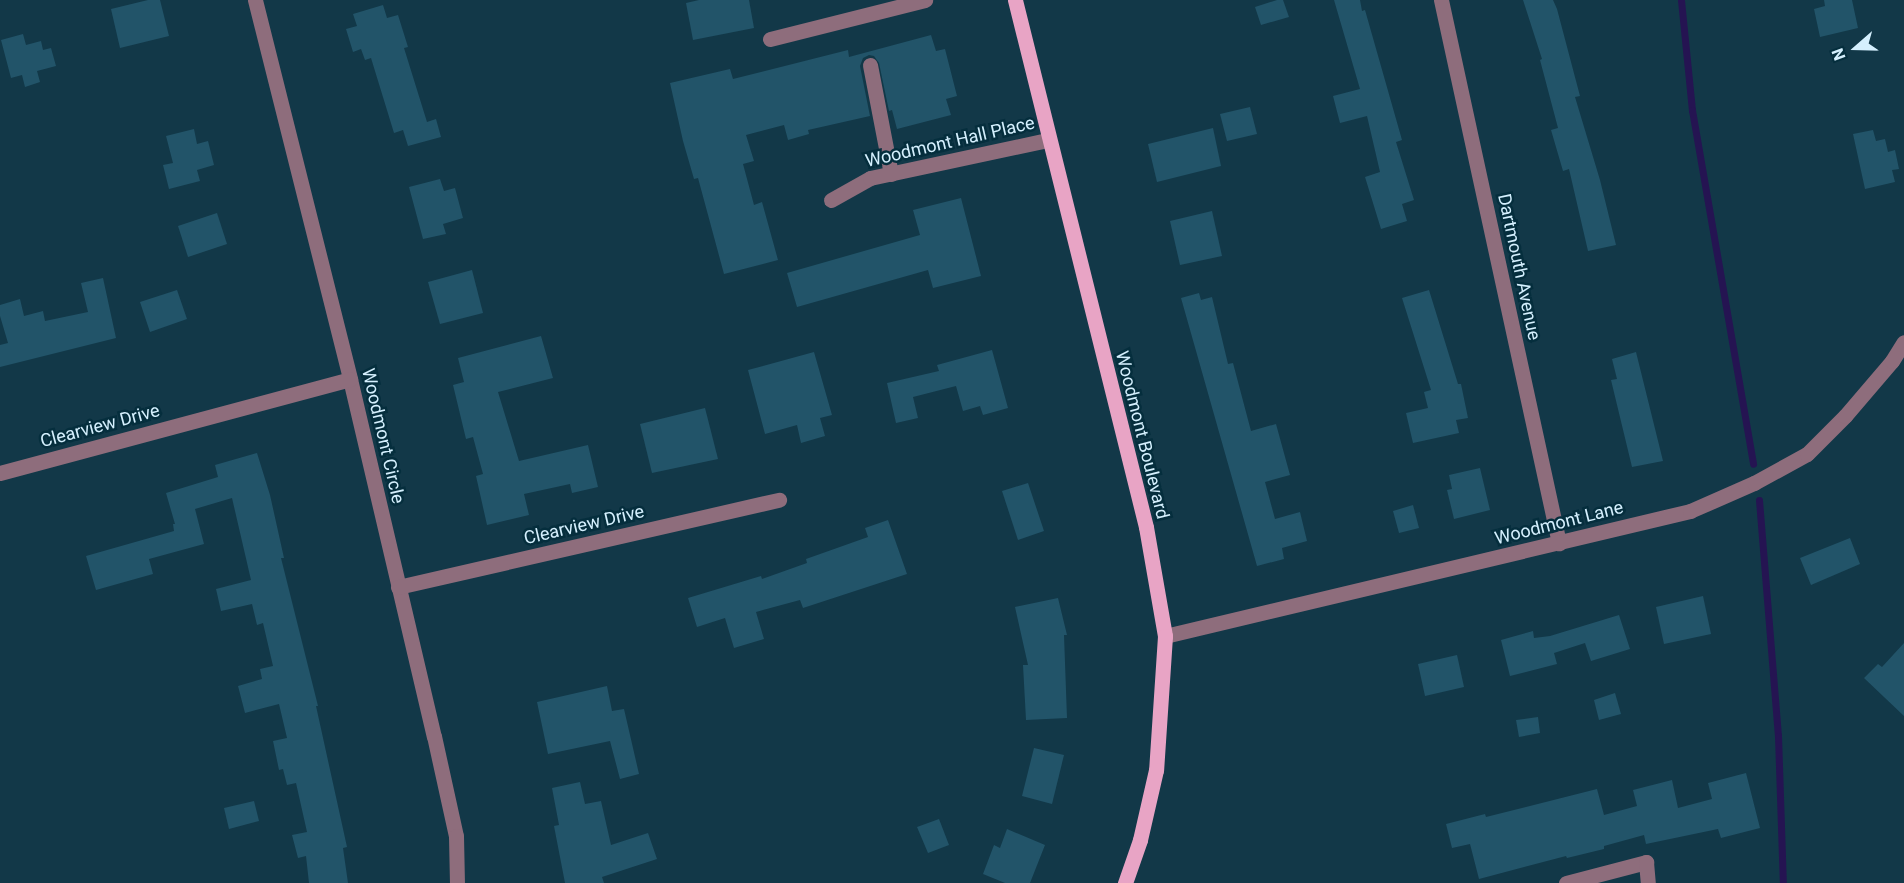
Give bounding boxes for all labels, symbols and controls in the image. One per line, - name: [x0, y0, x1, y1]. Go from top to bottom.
- north arrow: [1826, 18, 1886, 78]
- text: N: [1828, 46, 1849, 63]
- street label: Woodmont Hall Place: [863, 112, 1037, 172]
- street label: Dartmouth Avenue: [1493, 192, 1545, 342]
- street label: Woodmont Boulevard: [1111, 349, 1173, 521]
- street label: Woodmont Circle: [357, 366, 409, 506]
- street label: Clearview Drive: [38, 400, 162, 452]
- street label: Woodmont Lane: [1492, 497, 1626, 549]
- street label: Clearview Drive: [522, 501, 646, 549]

